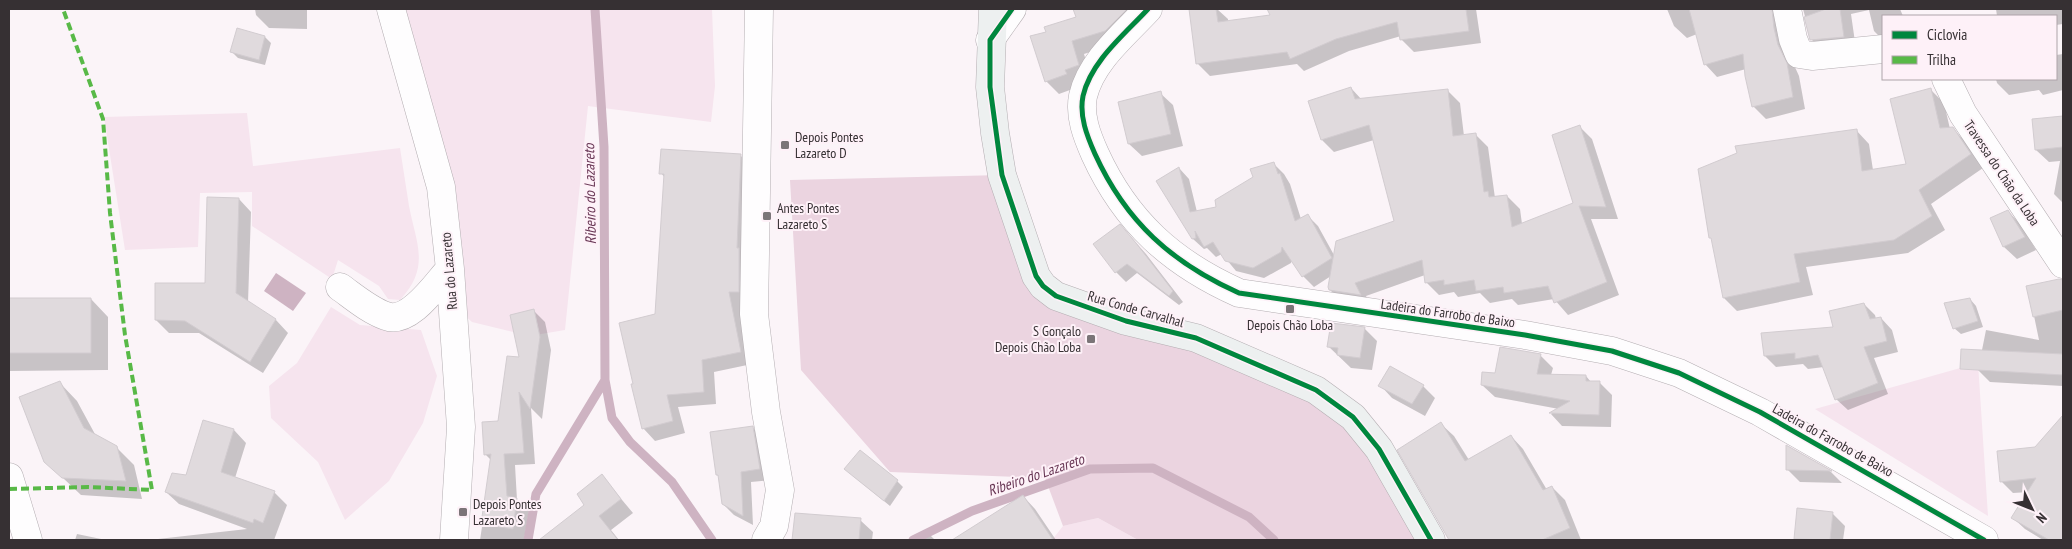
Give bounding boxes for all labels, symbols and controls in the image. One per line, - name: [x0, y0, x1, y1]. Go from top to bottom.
- legend: [1882, 15, 2057, 80]
- text: Ciclovia: [1927, 25, 1967, 44]
- text: Trilha: [1927, 50, 1956, 69]
- street label: Travessa do Chão da Loba: [1960, 117, 2044, 229]
- place label: Depois Pontes Lazareto D: [795, 128, 864, 162]
- marker: Depois Pontes Lazareto D: [779, 139, 791, 151]
- water label: Ribeiro do Lazareto: [579, 142, 600, 244]
- place label: Antes Pontes Lazareto S: [777, 199, 840, 233]
- marker: Antes Pontes Lazareto S: [761, 210, 773, 222]
- street label: Rua do Lazareto: [437, 232, 461, 310]
- street label: Rua Conde Carvalhal: [1086, 287, 1187, 332]
- street label: Ladeira do Farrobo de Baixo: [1380, 295, 1516, 331]
- marker: Depois Chão Loba: [1284, 303, 1296, 315]
- place label: Depois Chão Loba: [1247, 316, 1333, 334]
- place label: S Gonçalo Depois Chão Loba: [995, 322, 1081, 356]
- marker: S Gonçalo Depois Chão Loba: [1085, 333, 1097, 345]
- street label: Ladeira do Farrobo de Baixo: [1769, 399, 1897, 481]
- water label: Ribeiro do Lazareto: [985, 449, 1088, 500]
- north arrow: [2007, 484, 2057, 534]
- place label: Depois Pontes Lazareto S: [473, 495, 542, 529]
- marker: Depois Pontes Lazareto S: [457, 506, 469, 518]
- text: N: [2032, 509, 2051, 527]

